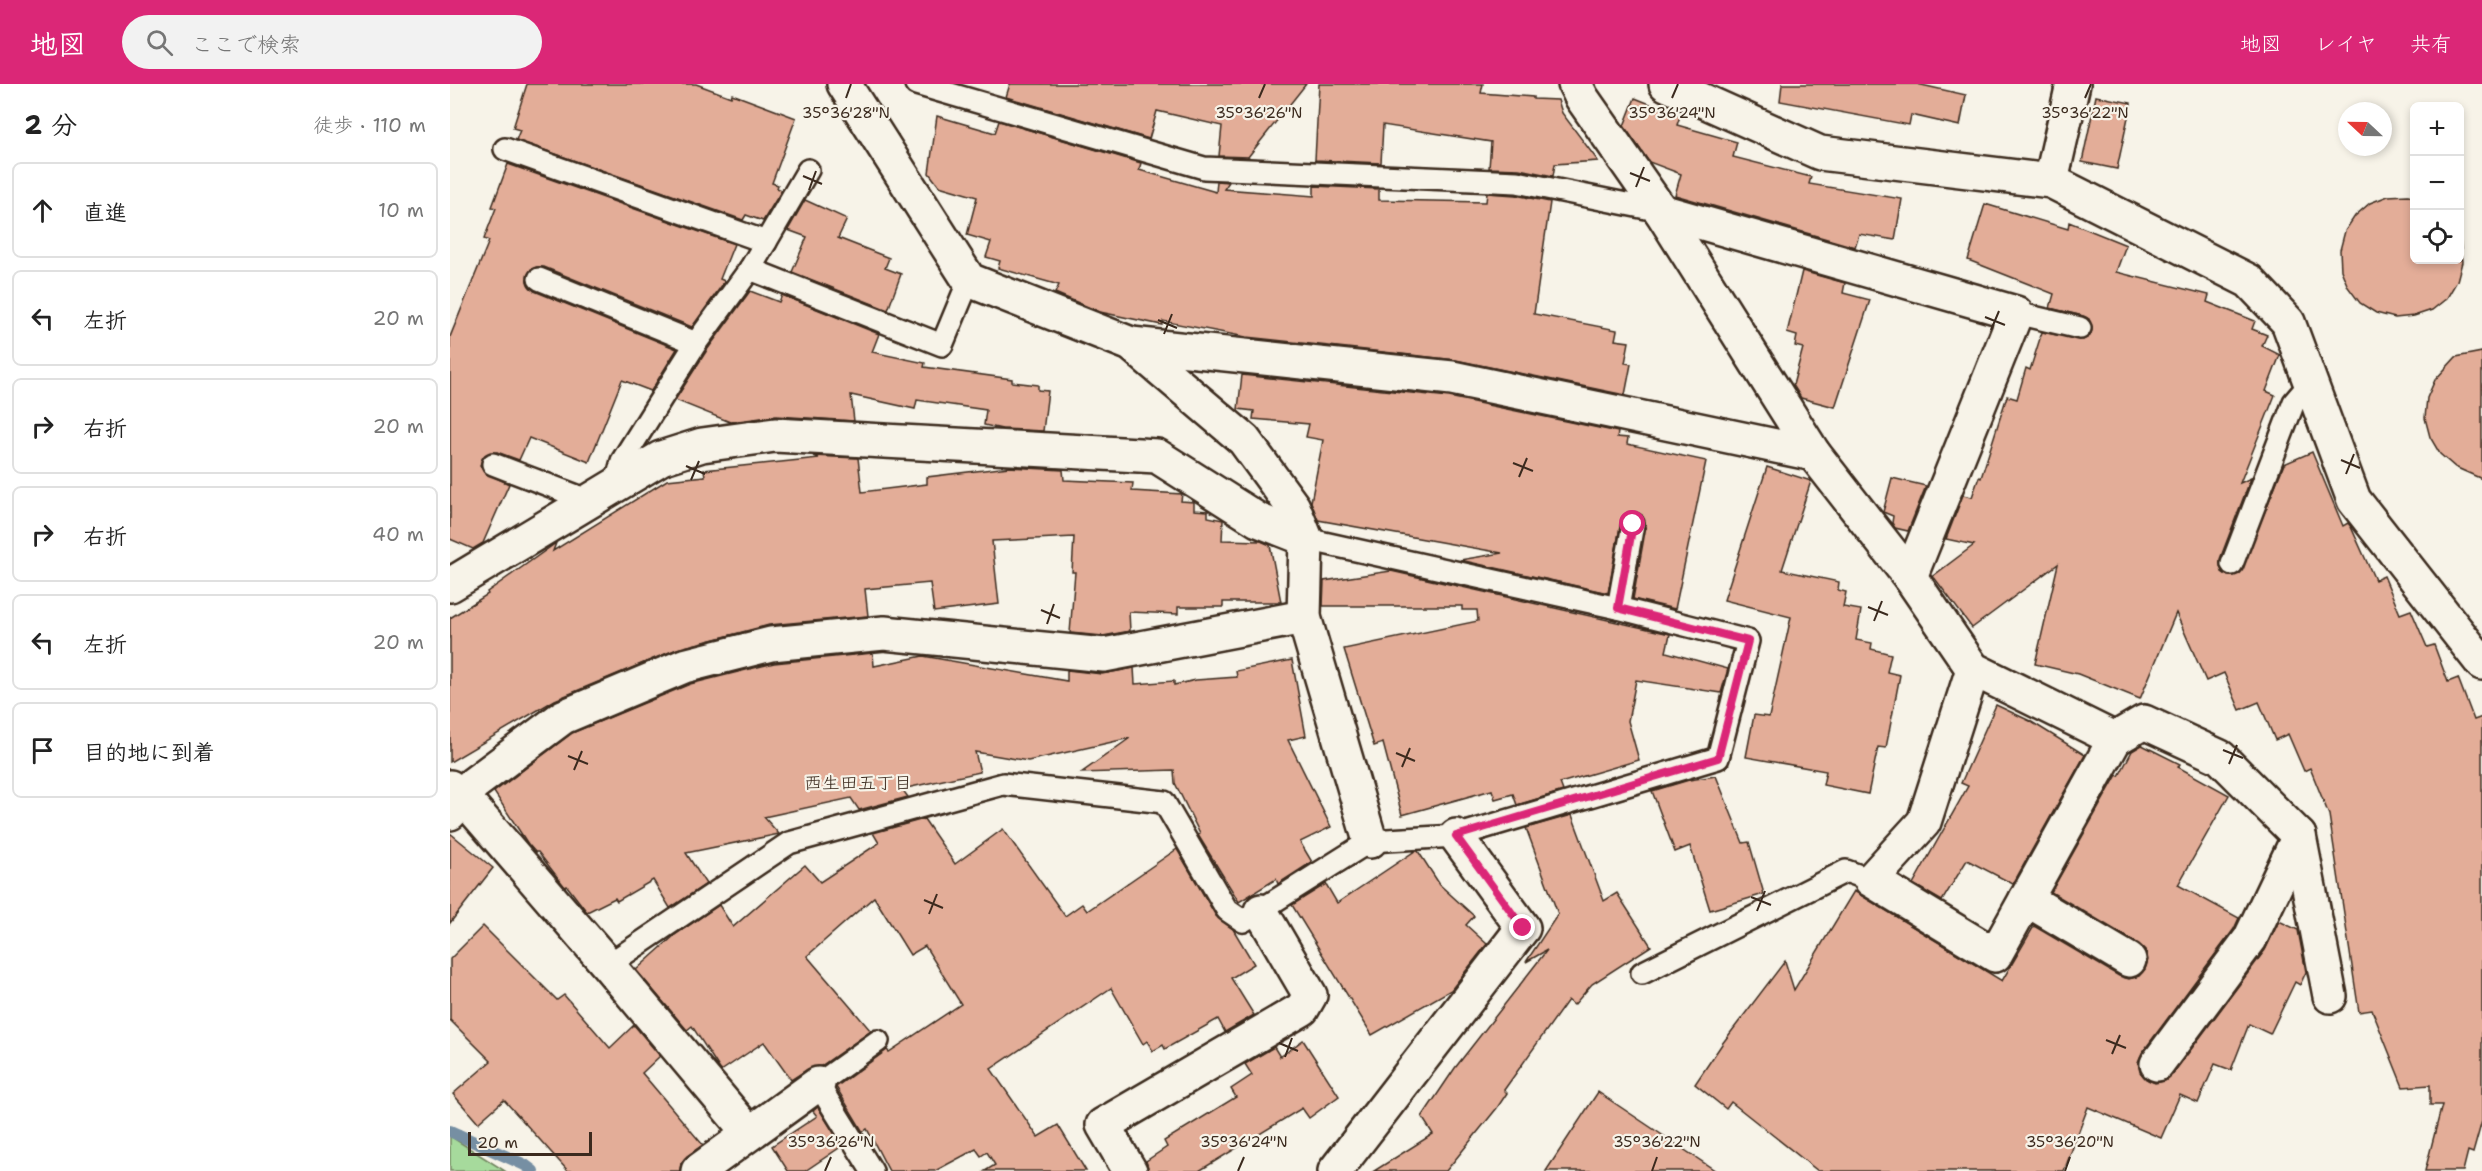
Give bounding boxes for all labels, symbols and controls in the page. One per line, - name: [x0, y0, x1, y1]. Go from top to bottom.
- search box: [122, 15, 542, 69]
- text: 地図: [30, 25, 86, 63]
- icon: search: [143, 26, 176, 59]
- text: ここで検索: [191, 30, 301, 59]
- text: 地図: [2240, 30, 2282, 58]
- text: レイヤ: [2315, 30, 2377, 58]
- text: 共有: [2410, 30, 2452, 58]
- north arrow: [2338, 102, 2392, 156]
- map controls: [2410, 102, 2464, 264]
- button: +: [2410, 102, 2464, 156]
- text: 35°36'28"N: [802, 103, 890, 123]
- text: 35°36'26"N: [1216, 103, 1302, 123]
- text: 35°36'24"N: [1628, 103, 1716, 123]
- text: 35°36'22"N: [2041, 103, 2129, 123]
- text: 2 分: [24, 107, 77, 142]
- text: 徒歩 · 110 m: [313, 112, 426, 138]
- button: −: [2410, 156, 2464, 210]
- icon: ahead: [26, 194, 59, 227]
- text: 10 m: [378, 197, 424, 223]
- text: 直進: [83, 198, 127, 227]
- button: locate: [2410, 210, 2464, 264]
- icon: left: [26, 302, 59, 335]
- text: 20 m: [373, 305, 424, 331]
- text: 左折: [83, 306, 127, 335]
- icon: right: [26, 410, 59, 443]
- text: 20 m: [373, 413, 424, 439]
- text: 右折: [83, 414, 127, 443]
- route start: [1619, 510, 1645, 536]
- icon: right: [26, 518, 59, 551]
- text: 40 m: [372, 521, 424, 547]
- text: 右折: [83, 522, 127, 551]
- icon: left: [26, 626, 59, 659]
- text: 20 m: [373, 629, 424, 655]
- text: 左折: [83, 630, 127, 659]
- icon: arrive: [26, 734, 59, 767]
- text: 目的地に到着: [83, 738, 215, 767]
- district label: 西生田五丁目: [804, 771, 912, 795]
- route end: [1509, 914, 1535, 940]
- scale bar: [468, 1129, 592, 1156]
- text: 20 m: [477, 1132, 518, 1153]
- text: 35°36'26"N: [788, 1132, 874, 1152]
- text: 35°36'24"N: [1200, 1132, 1288, 1152]
- text: 35°36'22"N: [1613, 1132, 1701, 1152]
- text: 35°36'20"N: [2026, 1132, 2114, 1152]

